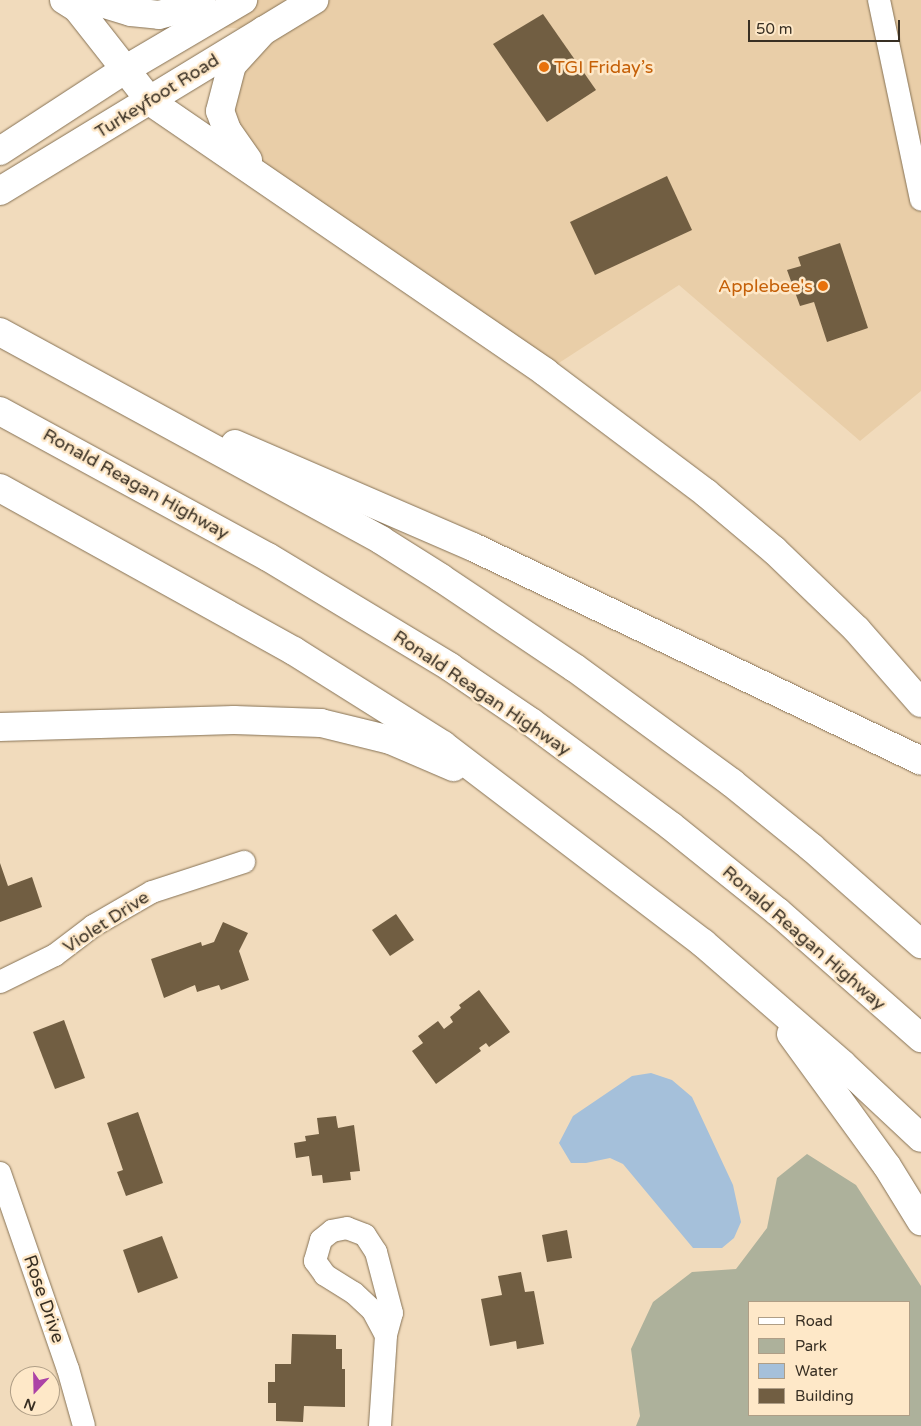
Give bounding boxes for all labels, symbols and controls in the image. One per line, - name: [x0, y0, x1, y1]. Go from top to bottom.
- scale bar: [751, 10, 904, 42]
- text: 50 m: [756, 20, 793, 38]
- street label: Turkeyfoot Road: [91, 49, 223, 143]
- place label: TGI Friday’s: [554, 56, 653, 78]
- marker: TGI Friday’s: [538, 61, 550, 73]
- place label: Applebee's: [718, 275, 813, 297]
- marker: Applebee's: [817, 280, 829, 292]
- street label: Ronald Reagan Highway: [39, 424, 233, 544]
- street label: Ronald Reagan Highway: [389, 625, 575, 761]
- street label: Ronald Reagan Highway: [718, 861, 890, 1015]
- street label: Violet Drive: [59, 886, 153, 958]
- street label: Rose Drive: [19, 1252, 69, 1346]
- legend: [748, 1301, 911, 1416]
- text: Road: [795, 1312, 833, 1330]
- text: Park: [795, 1337, 827, 1355]
- text: Water: [795, 1362, 838, 1380]
- north arrow: [10, 1366, 60, 1416]
- text: Building: [795, 1387, 854, 1405]
- text: N: [22, 1395, 38, 1414]

